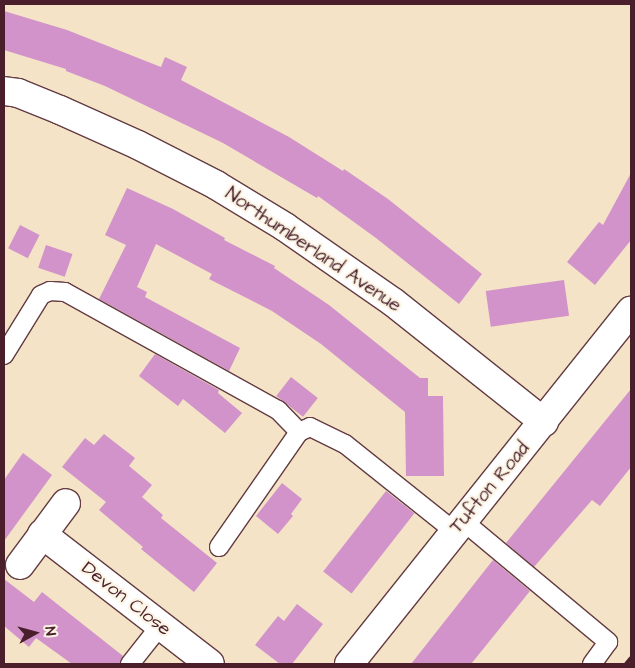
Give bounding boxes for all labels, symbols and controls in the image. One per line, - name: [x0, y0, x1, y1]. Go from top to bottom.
- street label: Northumberland Avenue: [221, 183, 405, 317]
- street label: Tufton Road: [445, 438, 535, 538]
- street label: Devon Close: [77, 557, 175, 641]
- north arrow: [10, 608, 60, 658]
- text: N: [39, 626, 60, 637]

